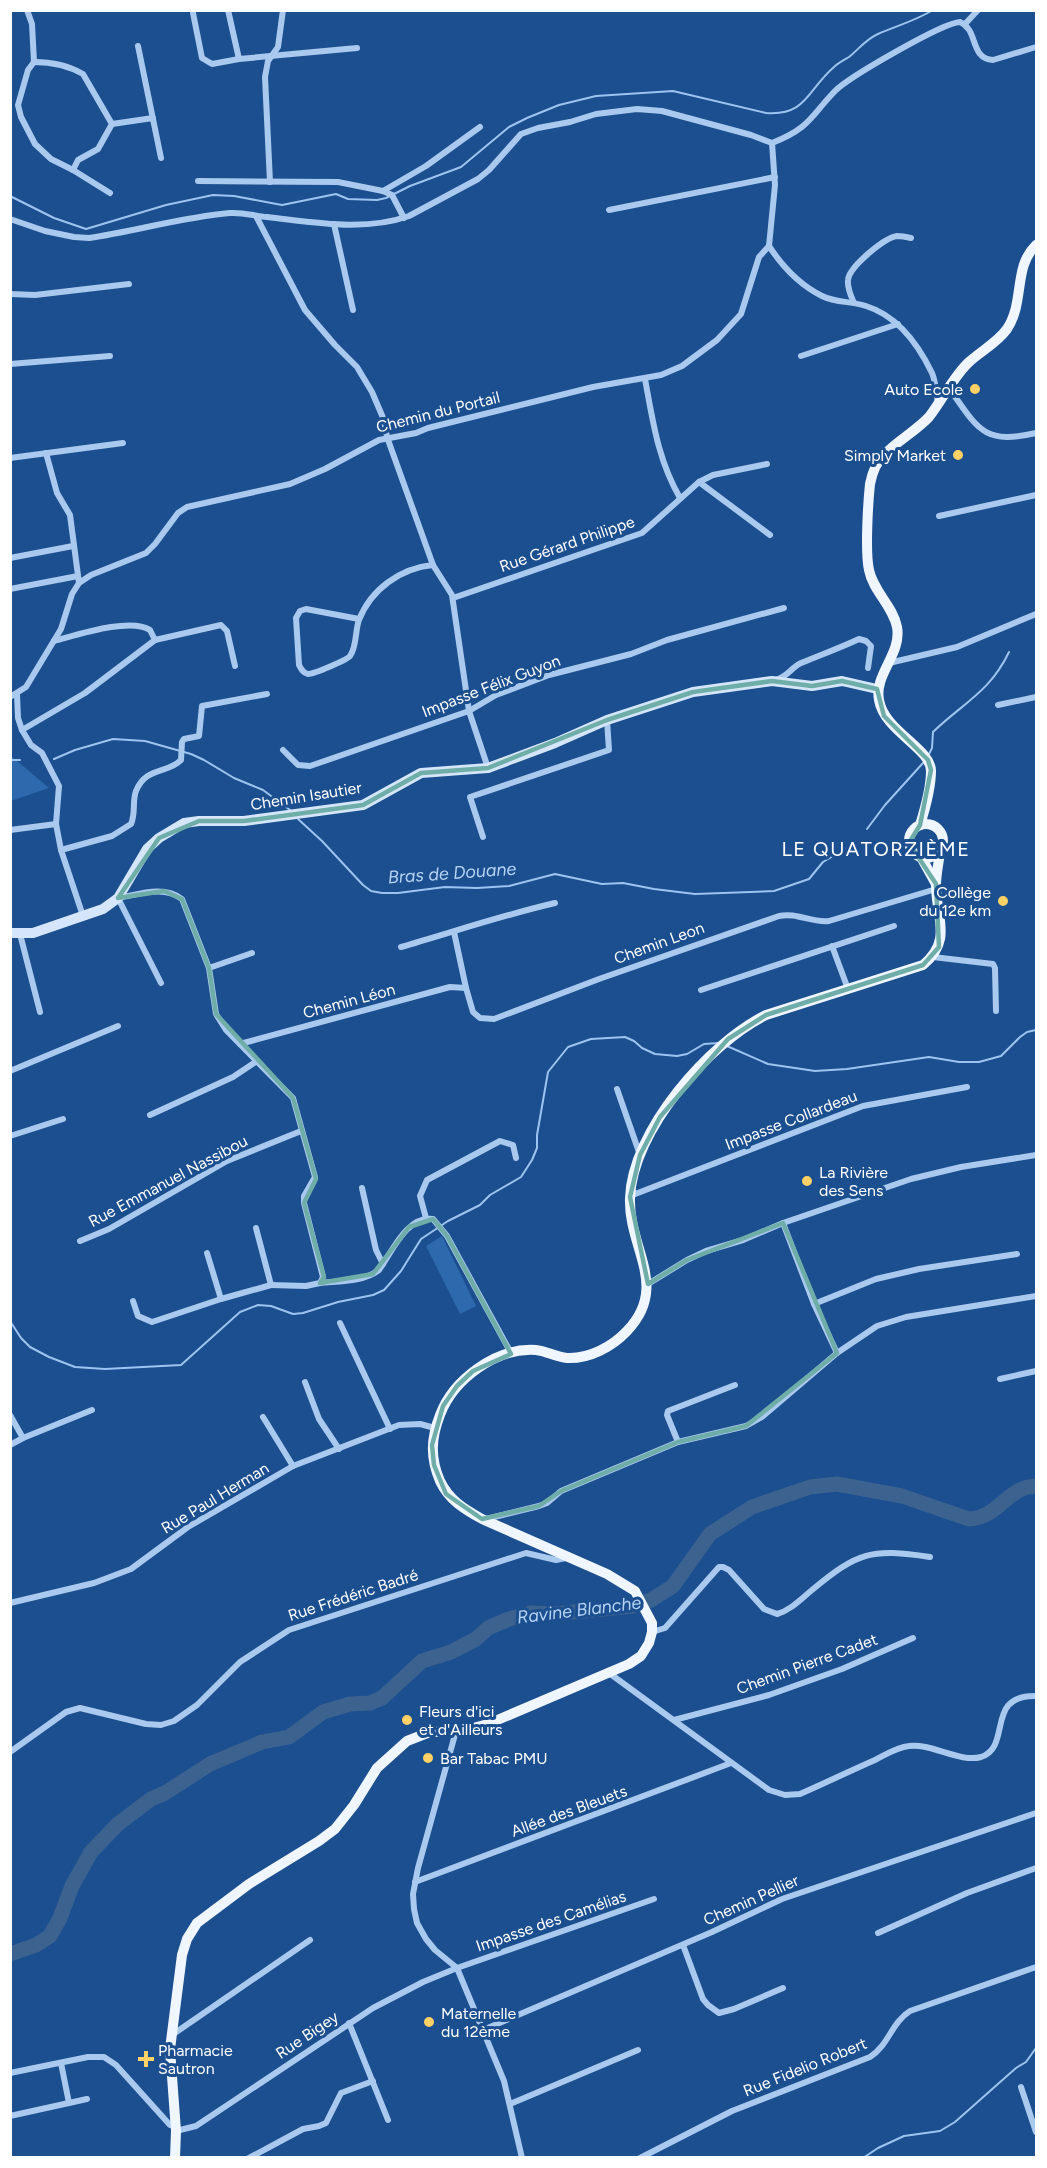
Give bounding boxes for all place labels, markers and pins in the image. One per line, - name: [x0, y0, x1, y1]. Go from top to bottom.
- place label: Auto Ecole: [884, 380, 963, 399]
- marker: Auto Ecole: [968, 382, 982, 396]
- place label: Simply Market: [844, 446, 946, 465]
- marker: Simply Market: [951, 448, 965, 462]
- place label: Collège du 12e km: [919, 883, 991, 920]
- marker: Collège du 12e km: [996, 894, 1010, 908]
- place label: La Rivière des Sens: [819, 1163, 888, 1200]
- marker: La Rivière des Sens: [800, 1174, 814, 1188]
- place label: Fleurs d'ici et d'Ailleurs: [419, 1702, 502, 1739]
- marker: Fleurs d'ici et d'Ailleurs: [400, 1713, 414, 1727]
- place label: Bar Tabac PMU: [440, 1749, 548, 1768]
- marker: Bar Tabac PMU: [421, 1751, 435, 1765]
- place label: Maternelle du 12ème: [441, 2004, 517, 2041]
- marker: Maternelle du 12ème: [422, 2015, 436, 2029]
- place label: Pharmacie Sautron: [158, 2041, 233, 2078]
- marker: Pharmacie Sautron: [139, 2052, 153, 2066]

